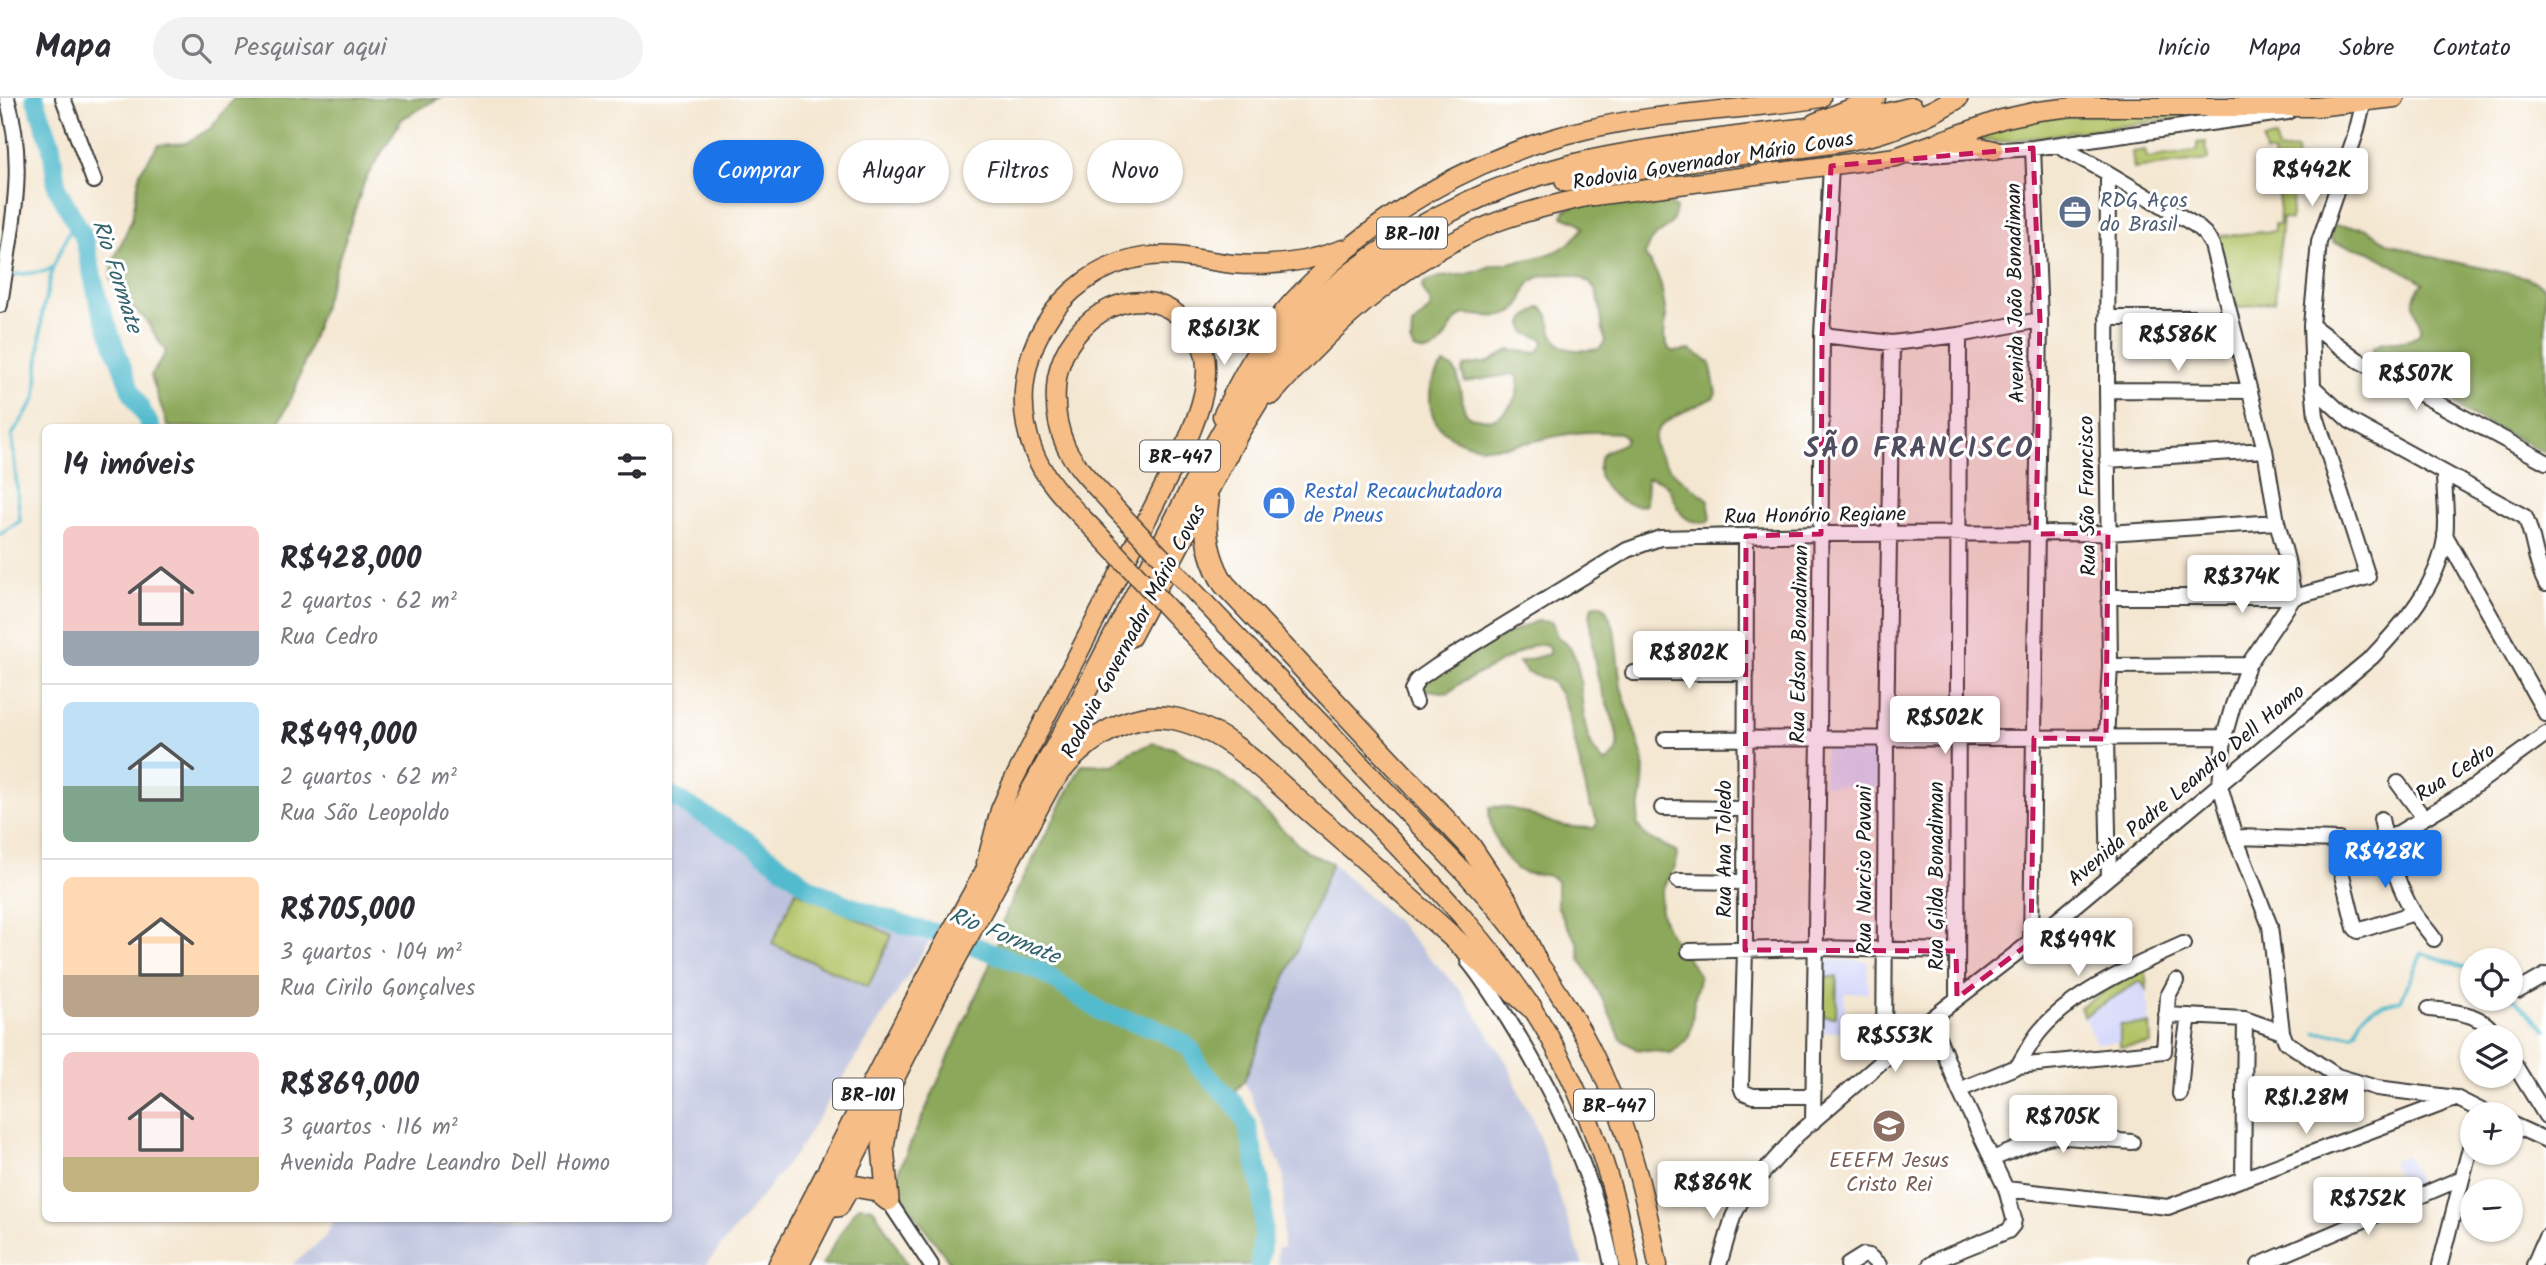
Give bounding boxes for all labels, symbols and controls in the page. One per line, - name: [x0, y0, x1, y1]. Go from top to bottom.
- search box: [153, 17, 643, 80]
- text: Mapa: [35, 22, 111, 75]
- text: Pesquisar aqui: [233, 27, 387, 69]
- icon: search: [177, 29, 215, 67]
- text: Início: [2157, 29, 2210, 68]
- text: Mapa: [2248, 29, 2301, 68]
- text: Sobre: [2339, 29, 2394, 68]
- text: Contato: [2432, 29, 2511, 68]
- street label: Rodovia Governador Mário Covas: [1570, 123, 1856, 200]
- chip: Comprar: [693, 140, 824, 203]
- chip: Alugar: [838, 140, 949, 203]
- chip: Filtros: [963, 140, 1073, 203]
- chip: Novo: [1087, 140, 1183, 203]
- pin: R$442K: [2255, 148, 2369, 208]
- text: R$442K: [2272, 153, 2352, 189]
- street label: Avenida João Bonadiman: [1998, 183, 2035, 403]
- place label: RDG Aços do Brasil: [2100, 185, 2188, 242]
- office icon: RDG Aços do Brasil: [2056, 193, 2094, 231]
- water label: Rio Formate: [81, 215, 152, 340]
- road number: BR-101: [1377, 217, 1447, 248]
- pin: R$613K: [1167, 308, 1281, 367]
- text: R$613K: [1187, 312, 1261, 348]
- pin: R$586K: [2121, 314, 2235, 373]
- text: R$586K: [2139, 318, 2217, 354]
- pin: R$507K: [2359, 352, 2473, 412]
- text: R$507K: [2378, 357, 2454, 393]
- street label: Rua São Francisco: [2071, 415, 2106, 577]
- district label: SÃO FRANCISCO: [1804, 427, 2034, 472]
- road number: BR-447: [1140, 440, 1220, 472]
- text: 14 imóveis: [63, 442, 195, 490]
- icon: filters: [613, 447, 651, 485]
- place label: Restal Recauchutadora de Pneus: [1304, 476, 1503, 533]
- shop icon: Restal Recauchutadora de Pneus: [1260, 484, 1298, 522]
- street label: Rua Honório Regiane: [1724, 498, 1907, 535]
- street label: Rodovia Governador Mário Covas: [1053, 499, 1216, 765]
- text: R$428,000: [280, 536, 421, 584]
- street label: Rua Edson Bonadiman: [1782, 544, 1819, 744]
- icon: home: [119, 554, 203, 638]
- pin: R$374K: [2185, 556, 2299, 615]
- text: R$374K: [2203, 560, 2281, 596]
- text: 2 quartos · 62 m²: [280, 584, 457, 620]
- text: Rua Cedro: [280, 620, 378, 656]
- pin: R$802K: [1632, 632, 1746, 691]
- text: R$802K: [1649, 636, 1729, 672]
- street label: Avenida Padre Leandro Dell Homo: [2061, 677, 2313, 896]
- pin: R$502K: [1888, 696, 2002, 756]
- text: R$502K: [1906, 701, 1984, 737]
- text: R$499,000: [280, 712, 417, 760]
- icon: home: [119, 730, 203, 814]
- street label: Rua Cedro: [2409, 735, 2502, 811]
- text: 2 quartos · 62 m²: [280, 760, 457, 796]
- street label: Rua Ana Toledo: [1709, 780, 1742, 918]
- street label: Rua Gilda Bonadiman: [1921, 781, 1954, 971]
- street label: Rua Narciso Pavani: [1849, 784, 1882, 955]
- text: Rua São Leopoldo: [280, 796, 450, 832]
- pin: R$428K: [2328, 830, 2442, 890]
- text: R$428K: [2345, 835, 2425, 871]
- text: R$705,000: [280, 887, 415, 935]
- water label: Rio Formate: [943, 898, 1068, 976]
- icon: home: [119, 905, 203, 989]
- pin: R$499K: [2021, 918, 2135, 978]
- text: R$499K: [2039, 923, 2117, 959]
- text: 3 quartos · 104 m²: [280, 935, 462, 971]
- map controls: [2460, 948, 2523, 1242]
- button: locate: [2460, 948, 2523, 1011]
- text: Rua Cirilo Gonçalves: [280, 971, 475, 1007]
- pin: R$553K: [1838, 1014, 1952, 1074]
- text: R$553K: [1856, 1019, 1934, 1055]
- button: layers: [2460, 1025, 2523, 1088]
- text: R$869,000: [280, 1062, 419, 1110]
- pin: R$1.28M: [2241, 1076, 2371, 1136]
- road number: BR-101: [833, 1078, 903, 1110]
- icon: home: [119, 1080, 203, 1164]
- text: R$1.28M: [2264, 1081, 2348, 1117]
- road number: BR-447: [1574, 1090, 1654, 1121]
- pin: R$705K: [2006, 1096, 2120, 1155]
- text: R$705K: [2025, 1100, 2101, 1136]
- button: +: [2460, 1102, 2523, 1165]
- school or university icon: EEEFM Jesus Cristo Rei: [1870, 1107, 1908, 1145]
- text: 3 quartos · 116 m²: [280, 1110, 458, 1146]
- place label: EEEFM Jesus Cristo Rei: [1829, 1145, 1949, 1202]
- text: Avenida Padre Leandro Dell Homo: [280, 1146, 610, 1182]
- pin: R$869K: [1656, 1162, 1770, 1221]
- text: R$869K: [1674, 1166, 1752, 1202]
- pin: R$752K: [2311, 1178, 2425, 1237]
- button: −: [2460, 1179, 2523, 1242]
- text: R$752K: [2329, 1182, 2407, 1218]

